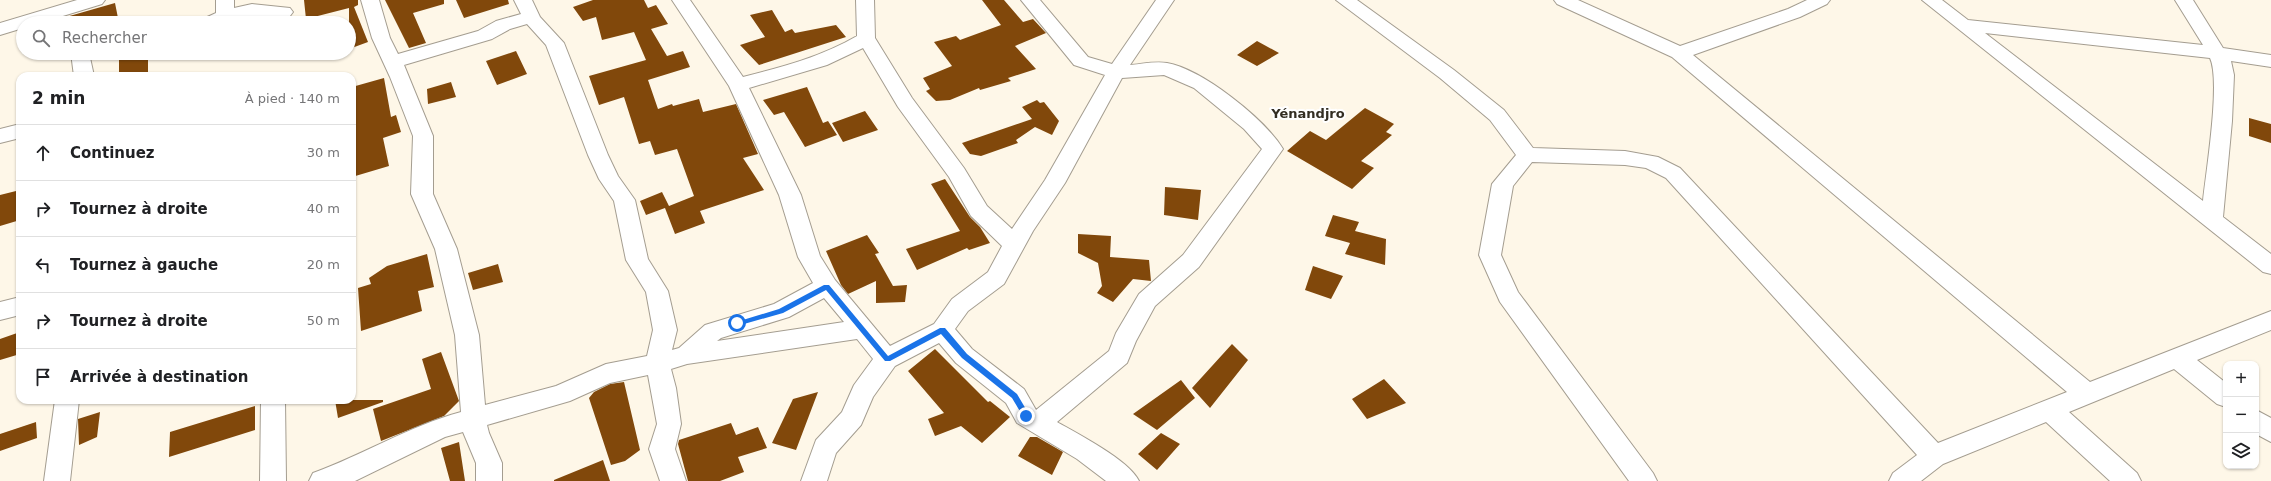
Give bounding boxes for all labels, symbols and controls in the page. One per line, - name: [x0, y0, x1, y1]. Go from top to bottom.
- search box: [16, 16, 356, 60]
- icon: search: [30, 27, 52, 49]
- text: Rechercher: [62, 29, 147, 47]
- text: 2 min: [32, 88, 85, 108]
- text: À pied · 140 m: [245, 91, 340, 106]
- district label: Yénandjro: [1270, 106, 1345, 121]
- icon: ahead: [32, 142, 54, 164]
- text: Continuez: [70, 144, 155, 162]
- text: 30 m: [307, 145, 340, 160]
- icon: right: [32, 198, 54, 220]
- text: Tournez à droite: [70, 200, 208, 218]
- text: 40 m: [307, 201, 340, 216]
- icon: left: [32, 254, 54, 276]
- text: Tournez à gauche: [70, 256, 218, 274]
- text: 20 m: [307, 257, 340, 272]
- icon: right: [32, 310, 54, 332]
- text: Tournez à droite: [70, 312, 208, 330]
- text: 50 m: [307, 313, 340, 328]
- route start: [728, 314, 746, 332]
- map controls: [2223, 361, 2259, 469]
- button: +: [2223, 361, 2259, 397]
- icon: arrive: [32, 366, 54, 388]
- text: Arrivée à destination: [70, 368, 248, 386]
- button: −: [2223, 397, 2259, 433]
- route end: [1017, 407, 1035, 425]
- button: layers: [2223, 433, 2259, 469]

